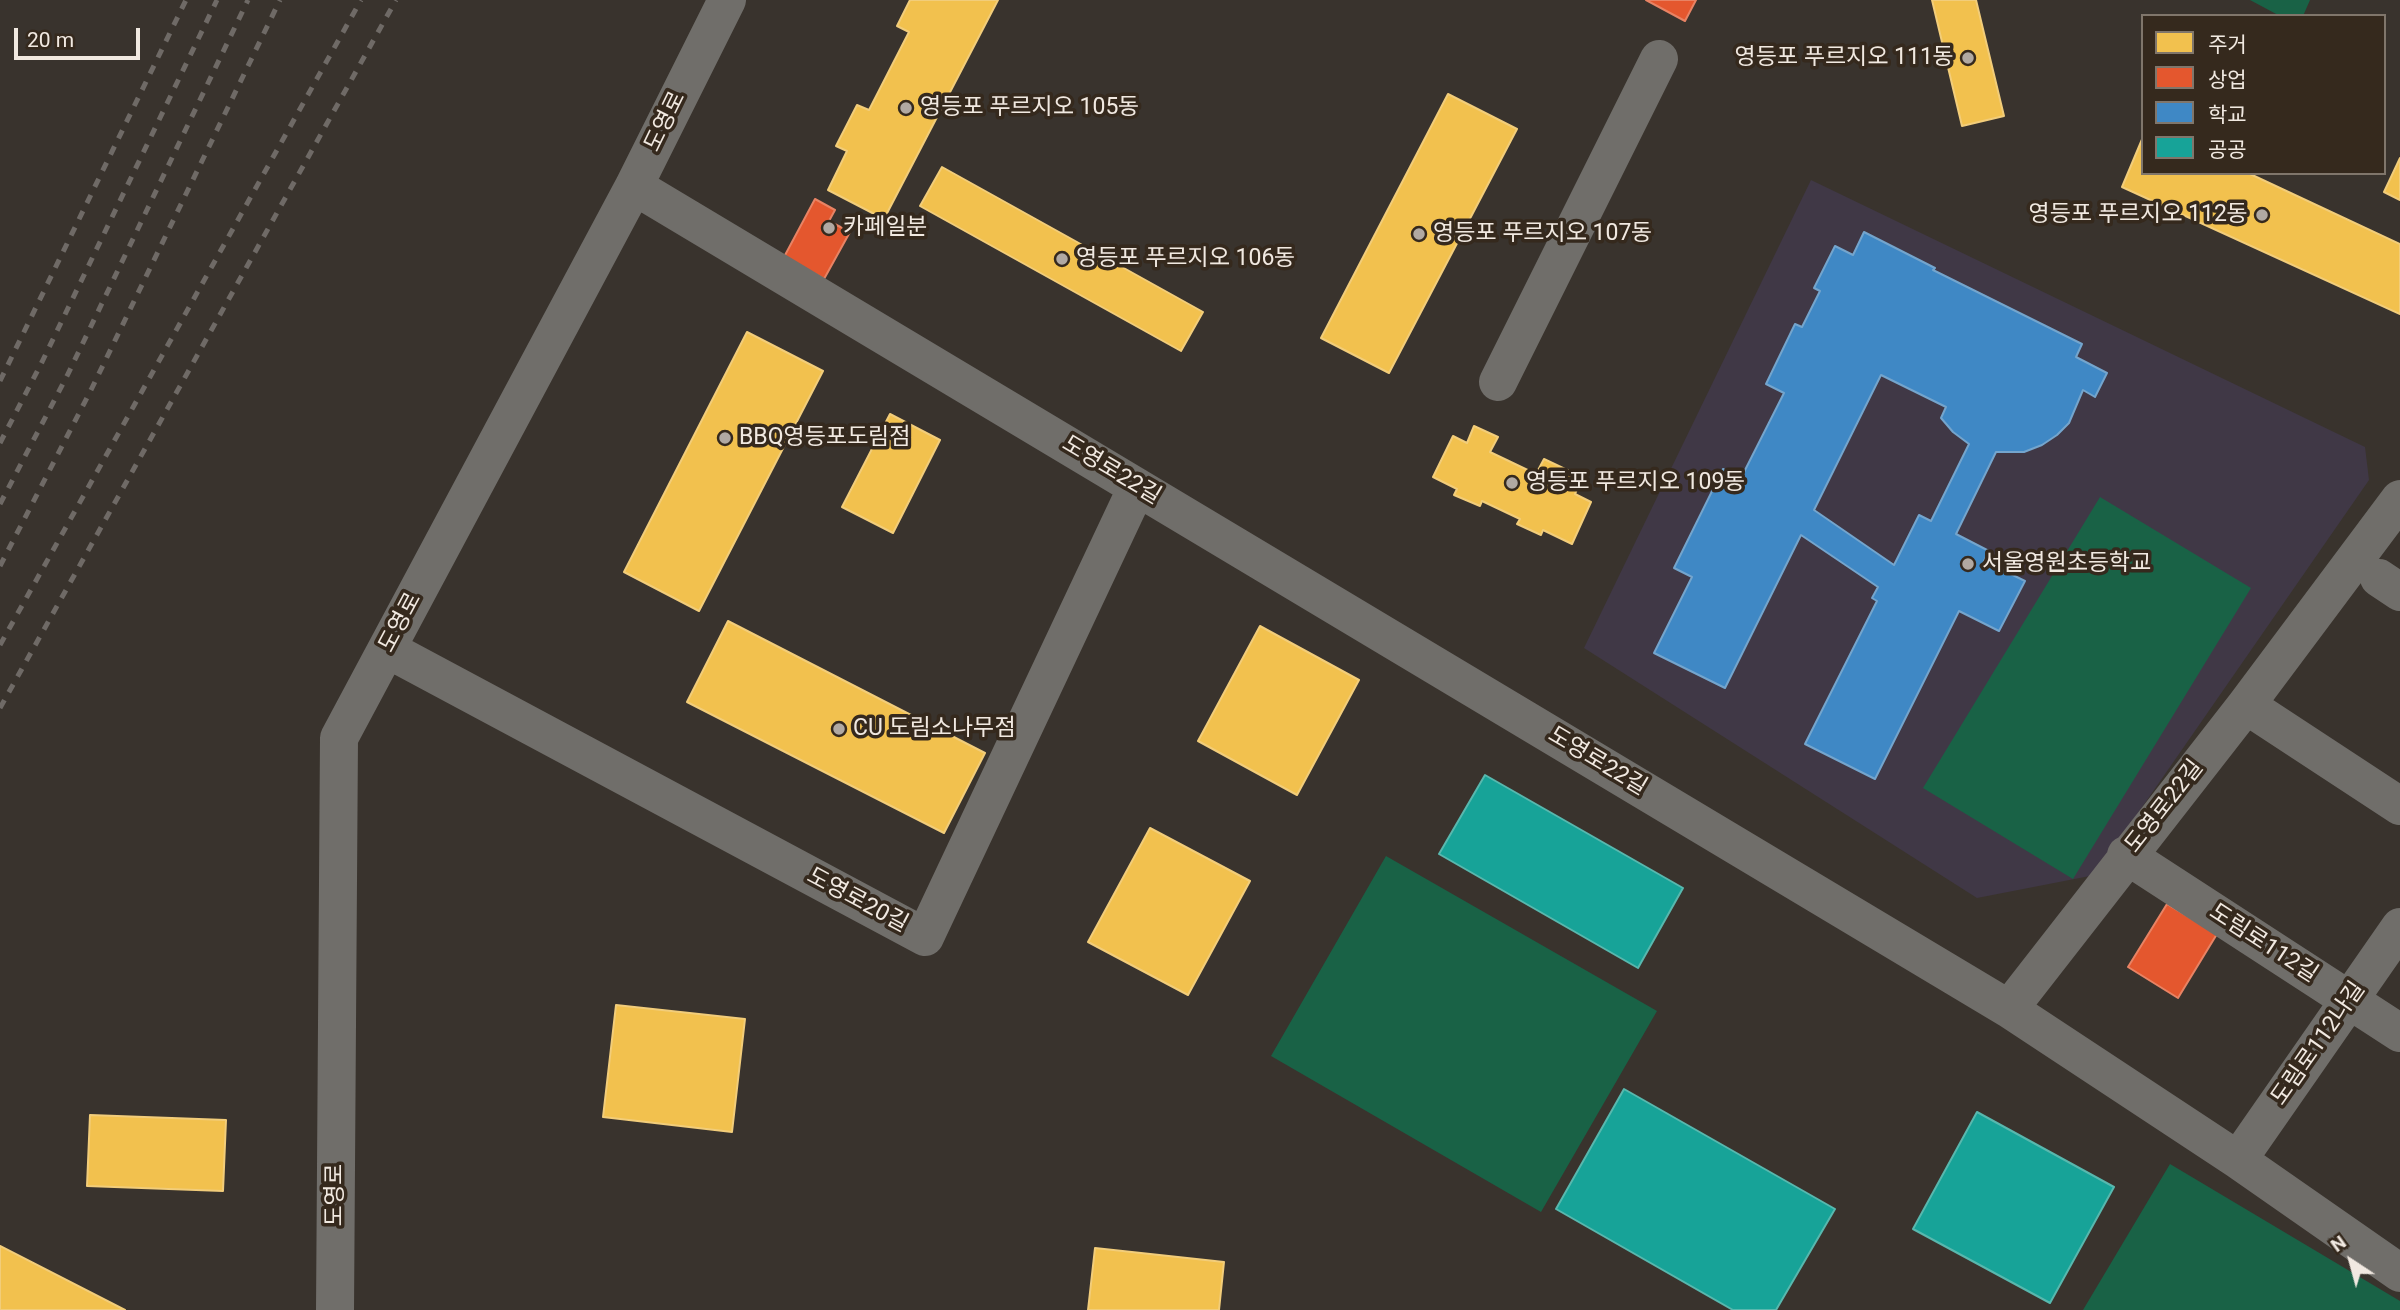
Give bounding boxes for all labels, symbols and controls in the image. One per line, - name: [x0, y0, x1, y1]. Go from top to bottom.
- scale bar: [18, 14, 144, 58]
- legend: [2141, 14, 2386, 175]
- text: 20 m: [27, 28, 74, 52]
- text: 주거: [2208, 33, 2247, 57]
- place label: 영등포 푸르지오 111동: [1735, 44, 1954, 72]
- marker: 영등포 푸르지오 111동: [1960, 50, 1976, 66]
- text: 상업: [2208, 68, 2247, 92]
- street label: 도영로: [640, 87, 692, 157]
- place label: 영등포 푸르지오 105동: [920, 94, 1139, 122]
- marker: 영등포 푸르지오 105동: [898, 100, 914, 116]
- text: 학교: [2208, 103, 2247, 127]
- text: 공공: [2208, 138, 2247, 162]
- place label: 영등포 푸르지오 112동: [2029, 201, 2248, 229]
- marker: 영등포 푸르지오 112동: [2254, 207, 2270, 223]
- place label: 카페일분: [843, 214, 928, 242]
- marker: 카페일분: [821, 220, 837, 236]
- place label: 영등포 푸르지오 107동: [1433, 220, 1652, 248]
- marker: 영등포 푸르지오 107동: [1411, 226, 1427, 242]
- place label: 영등포 푸르지오 106동: [1076, 245, 1295, 273]
- marker: 영등포 푸르지오 106동: [1054, 251, 1070, 267]
- place label: BBQ영등포도림점: [739, 424, 910, 452]
- marker: BBQ영등포도림점: [717, 430, 733, 446]
- street label: 도영로22길: [1057, 431, 1165, 511]
- place label: 영등포 푸르지오 109동: [1526, 469, 1745, 497]
- marker: 영등포 푸르지오 109동: [1504, 475, 1520, 491]
- place label: 서울영원초등학교: [1982, 550, 2151, 578]
- marker: 서울영원초등학교: [1960, 556, 1976, 572]
- street label: 도영로: [374, 588, 428, 658]
- place label: CU 도림소나무점: [853, 715, 1016, 743]
- marker: CU 도림소나무점: [831, 721, 847, 737]
- street label: 도영로22길: [1543, 722, 1651, 802]
- street label: 도영로22길: [2120, 755, 2210, 859]
- street label: 도영로20길: [802, 863, 912, 939]
- street label: 도림로112길: [2204, 899, 2322, 989]
- street label: 도림로112나길: [2266, 977, 2372, 1111]
- street label: 도영로: [322, 1163, 350, 1227]
- north arrow: [2316, 1226, 2386, 1296]
- text: N: [2326, 1230, 2351, 1257]

